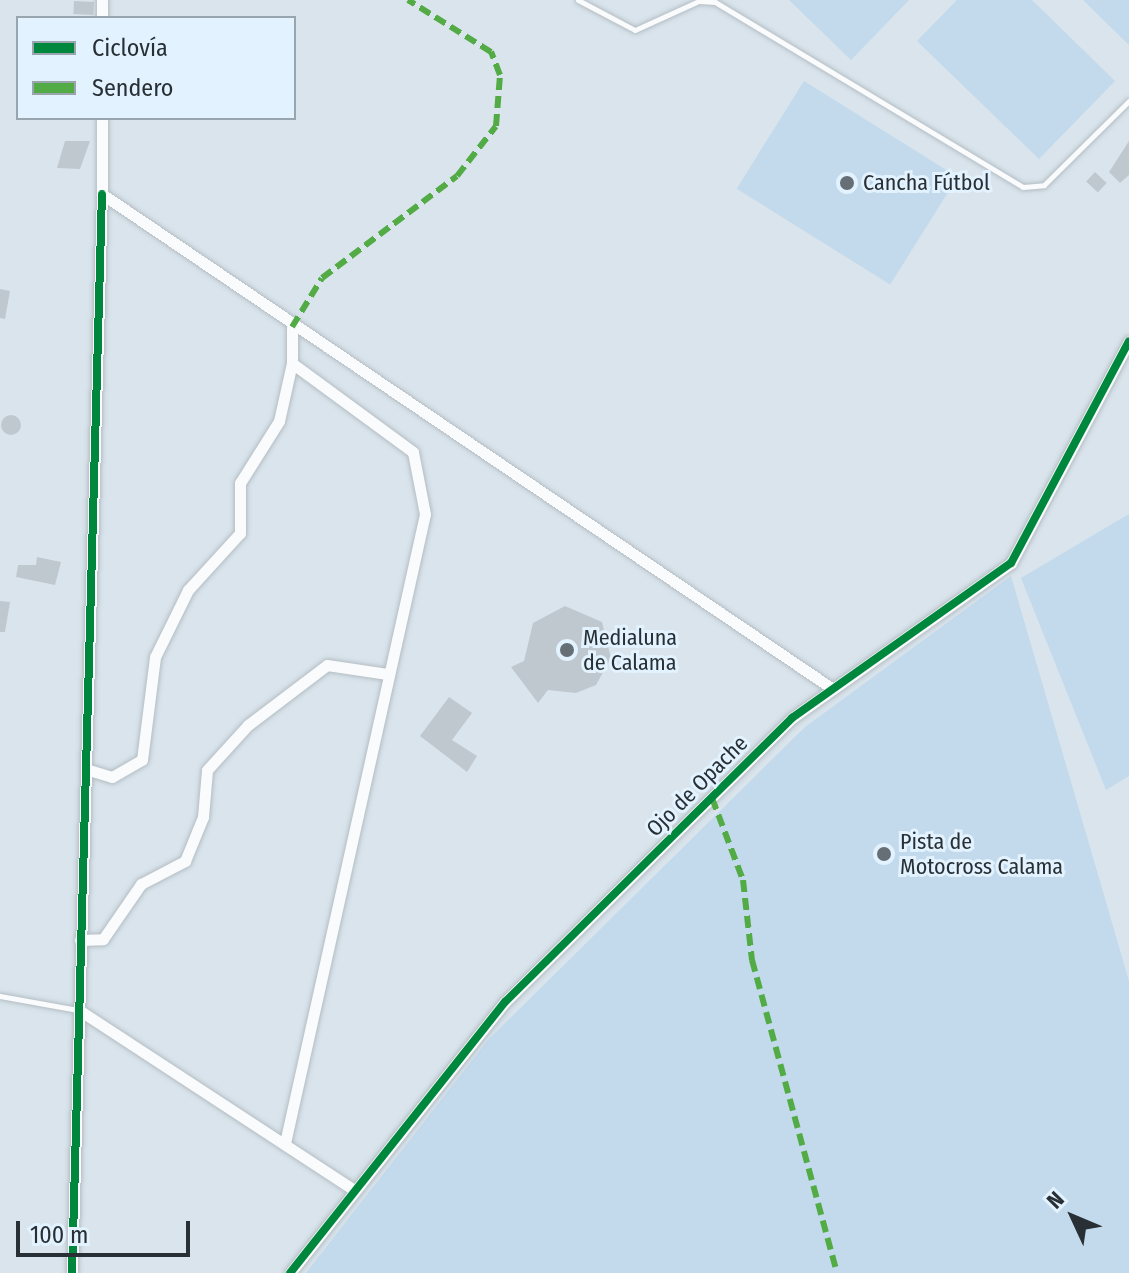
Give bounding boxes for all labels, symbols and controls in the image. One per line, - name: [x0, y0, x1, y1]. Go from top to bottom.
- legend: [16, 16, 296, 120]
- text: Ciclovía: [92, 34, 168, 62]
- text: Sendero: [92, 74, 173, 102]
- place label: Cancha Fútbol: [863, 170, 990, 196]
- marker: Cancha Fútbol: [838, 174, 856, 192]
- place label: Medialuna de Calama: [583, 624, 677, 676]
- marker: Medialuna de Calama: [558, 641, 576, 659]
- street label: Ojo de Opache: [641, 730, 753, 842]
- place label: Pista de Motocross Calama: [900, 828, 1063, 880]
- marker: Pista de Motocross Calama: [875, 845, 893, 863]
- north arrow: [1033, 1177, 1113, 1257]
- text: N: [1041, 1186, 1070, 1214]
- scale bar: [20, 1205, 194, 1255]
- text: 100 m: [30, 1221, 88, 1249]

